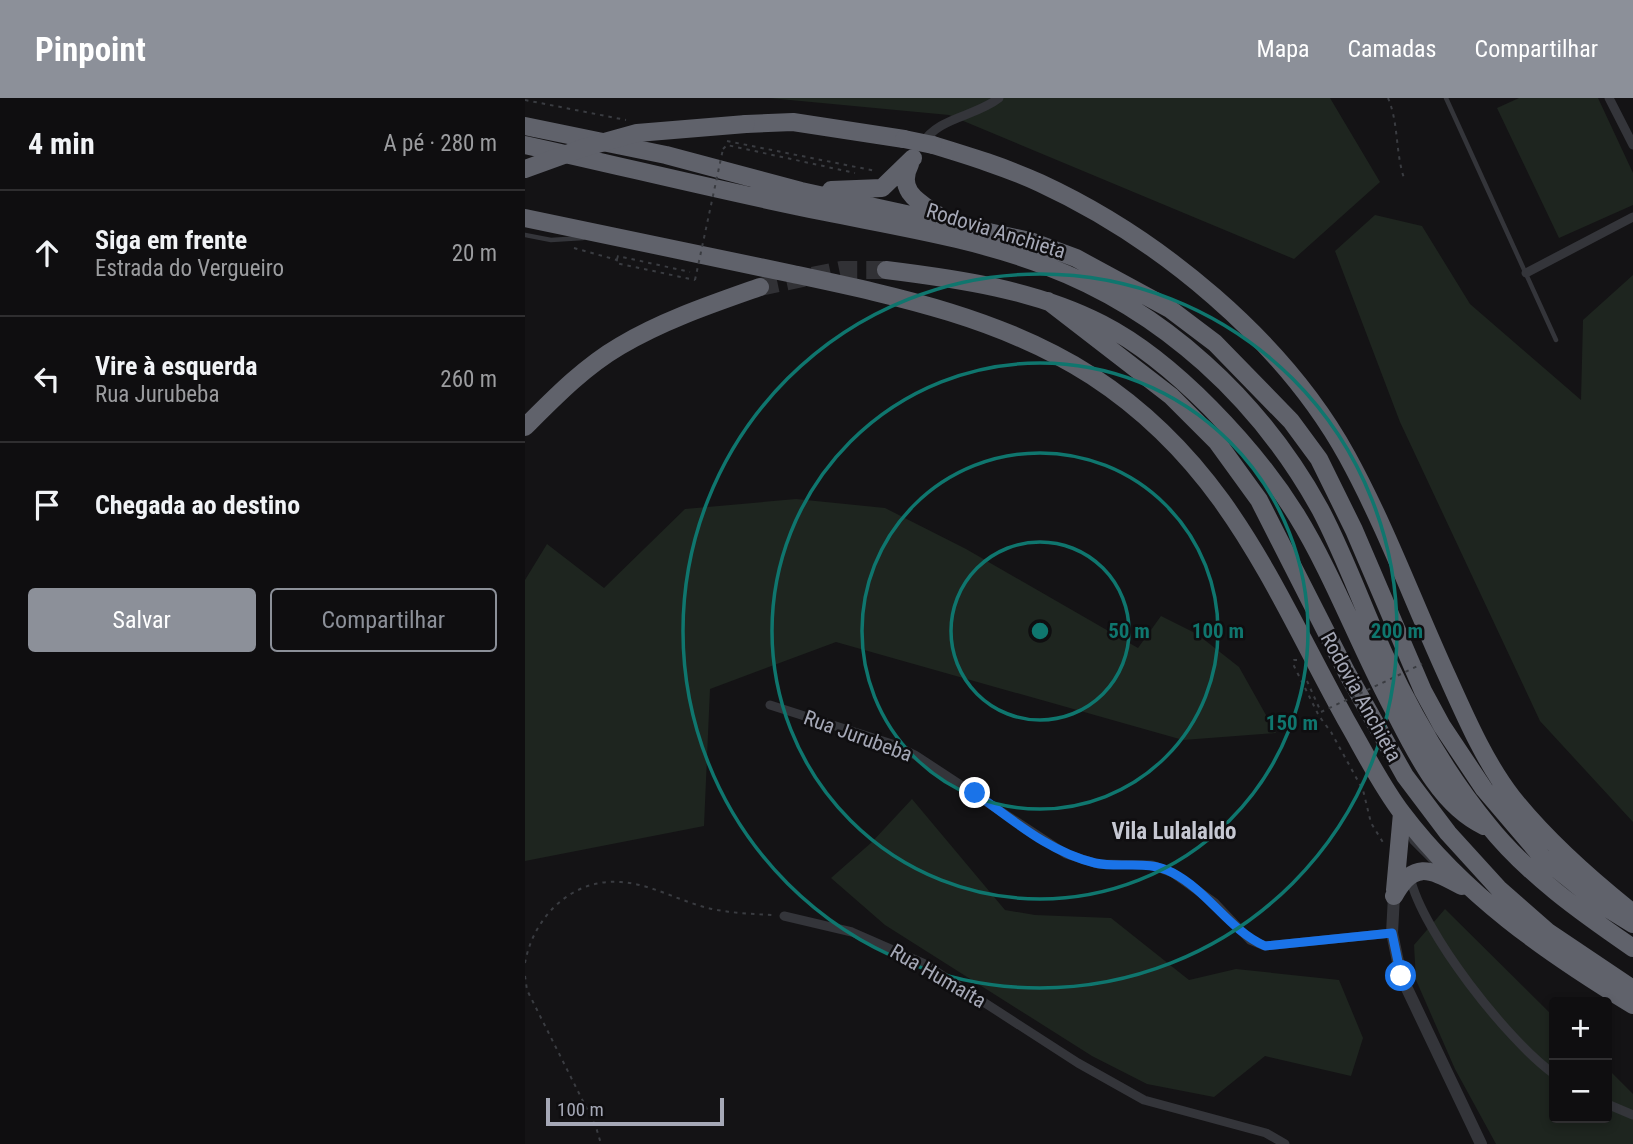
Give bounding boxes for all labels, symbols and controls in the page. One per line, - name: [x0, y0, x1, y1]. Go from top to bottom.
- text: Pinpoint: [35, 30, 146, 69]
- text: Mapa: [1257, 35, 1310, 63]
- text: Camadas: [1348, 35, 1437, 63]
- text: Compartilhar: [1475, 35, 1598, 63]
- text: 4 min: [28, 126, 95, 161]
- text: A pé · 280 m: [384, 130, 497, 157]
- street label: Rodovia Anchieta: [924, 198, 1068, 264]
- text: Siga em frente: [95, 225, 247, 255]
- icon: ahead: [28, 234, 66, 272]
- text: 20 m: [452, 240, 497, 267]
- text: Estrada do Vergueiro: [95, 255, 284, 282]
- text: Vire à esquerda: [95, 351, 258, 381]
- icon: left: [28, 360, 66, 398]
- text: 260 m: [440, 366, 497, 393]
- text: Rua Jurubeba: [95, 381, 219, 408]
- icon: arrive: [28, 486, 66, 524]
- text: Chegada ao destino: [95, 490, 300, 520]
- button: Salvar: [28, 588, 256, 652]
- button: Compartilhar: [270, 588, 497, 652]
- centre of rings: [1028, 619, 1052, 643]
- text: 50 m: [1108, 619, 1150, 643]
- text: 100 m: [1192, 619, 1244, 643]
- text: 200 m: [1371, 619, 1423, 643]
- street label: Rodovia Anchieta: [1316, 628, 1406, 766]
- street label: Rua Jurubeba: [800, 705, 916, 767]
- text: 150 m: [1266, 711, 1318, 735]
- route end: [959, 777, 990, 808]
- district label: Vila Lulalaldo: [1111, 818, 1237, 845]
- street label: Rua Humaíta: [886, 939, 990, 1013]
- route start: [1385, 960, 1416, 991]
- map controls: [1549, 997, 1612, 1123]
- button: +: [1549, 997, 1612, 1060]
- button: −: [1549, 1060, 1612, 1123]
- scale bar: [546, 1095, 725, 1127]
- text: 100 m: [557, 1098, 604, 1121]

